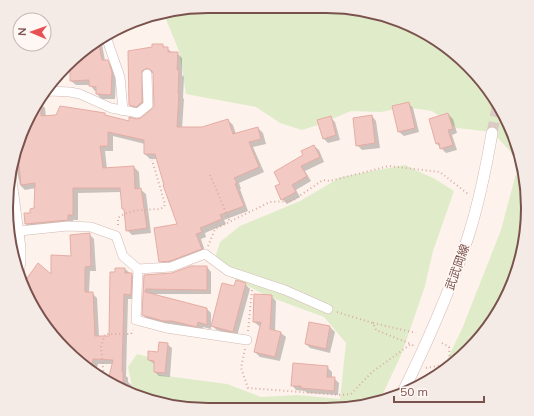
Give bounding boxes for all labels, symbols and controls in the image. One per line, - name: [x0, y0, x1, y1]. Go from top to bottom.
- north arrow: [12, 12, 52, 52]
- text: N: [15, 27, 29, 36]
- street label: 武武岡線: [442, 242, 472, 292]
- scale bar: [394, 378, 484, 404]
- text: 50 m: [400, 384, 428, 399]

